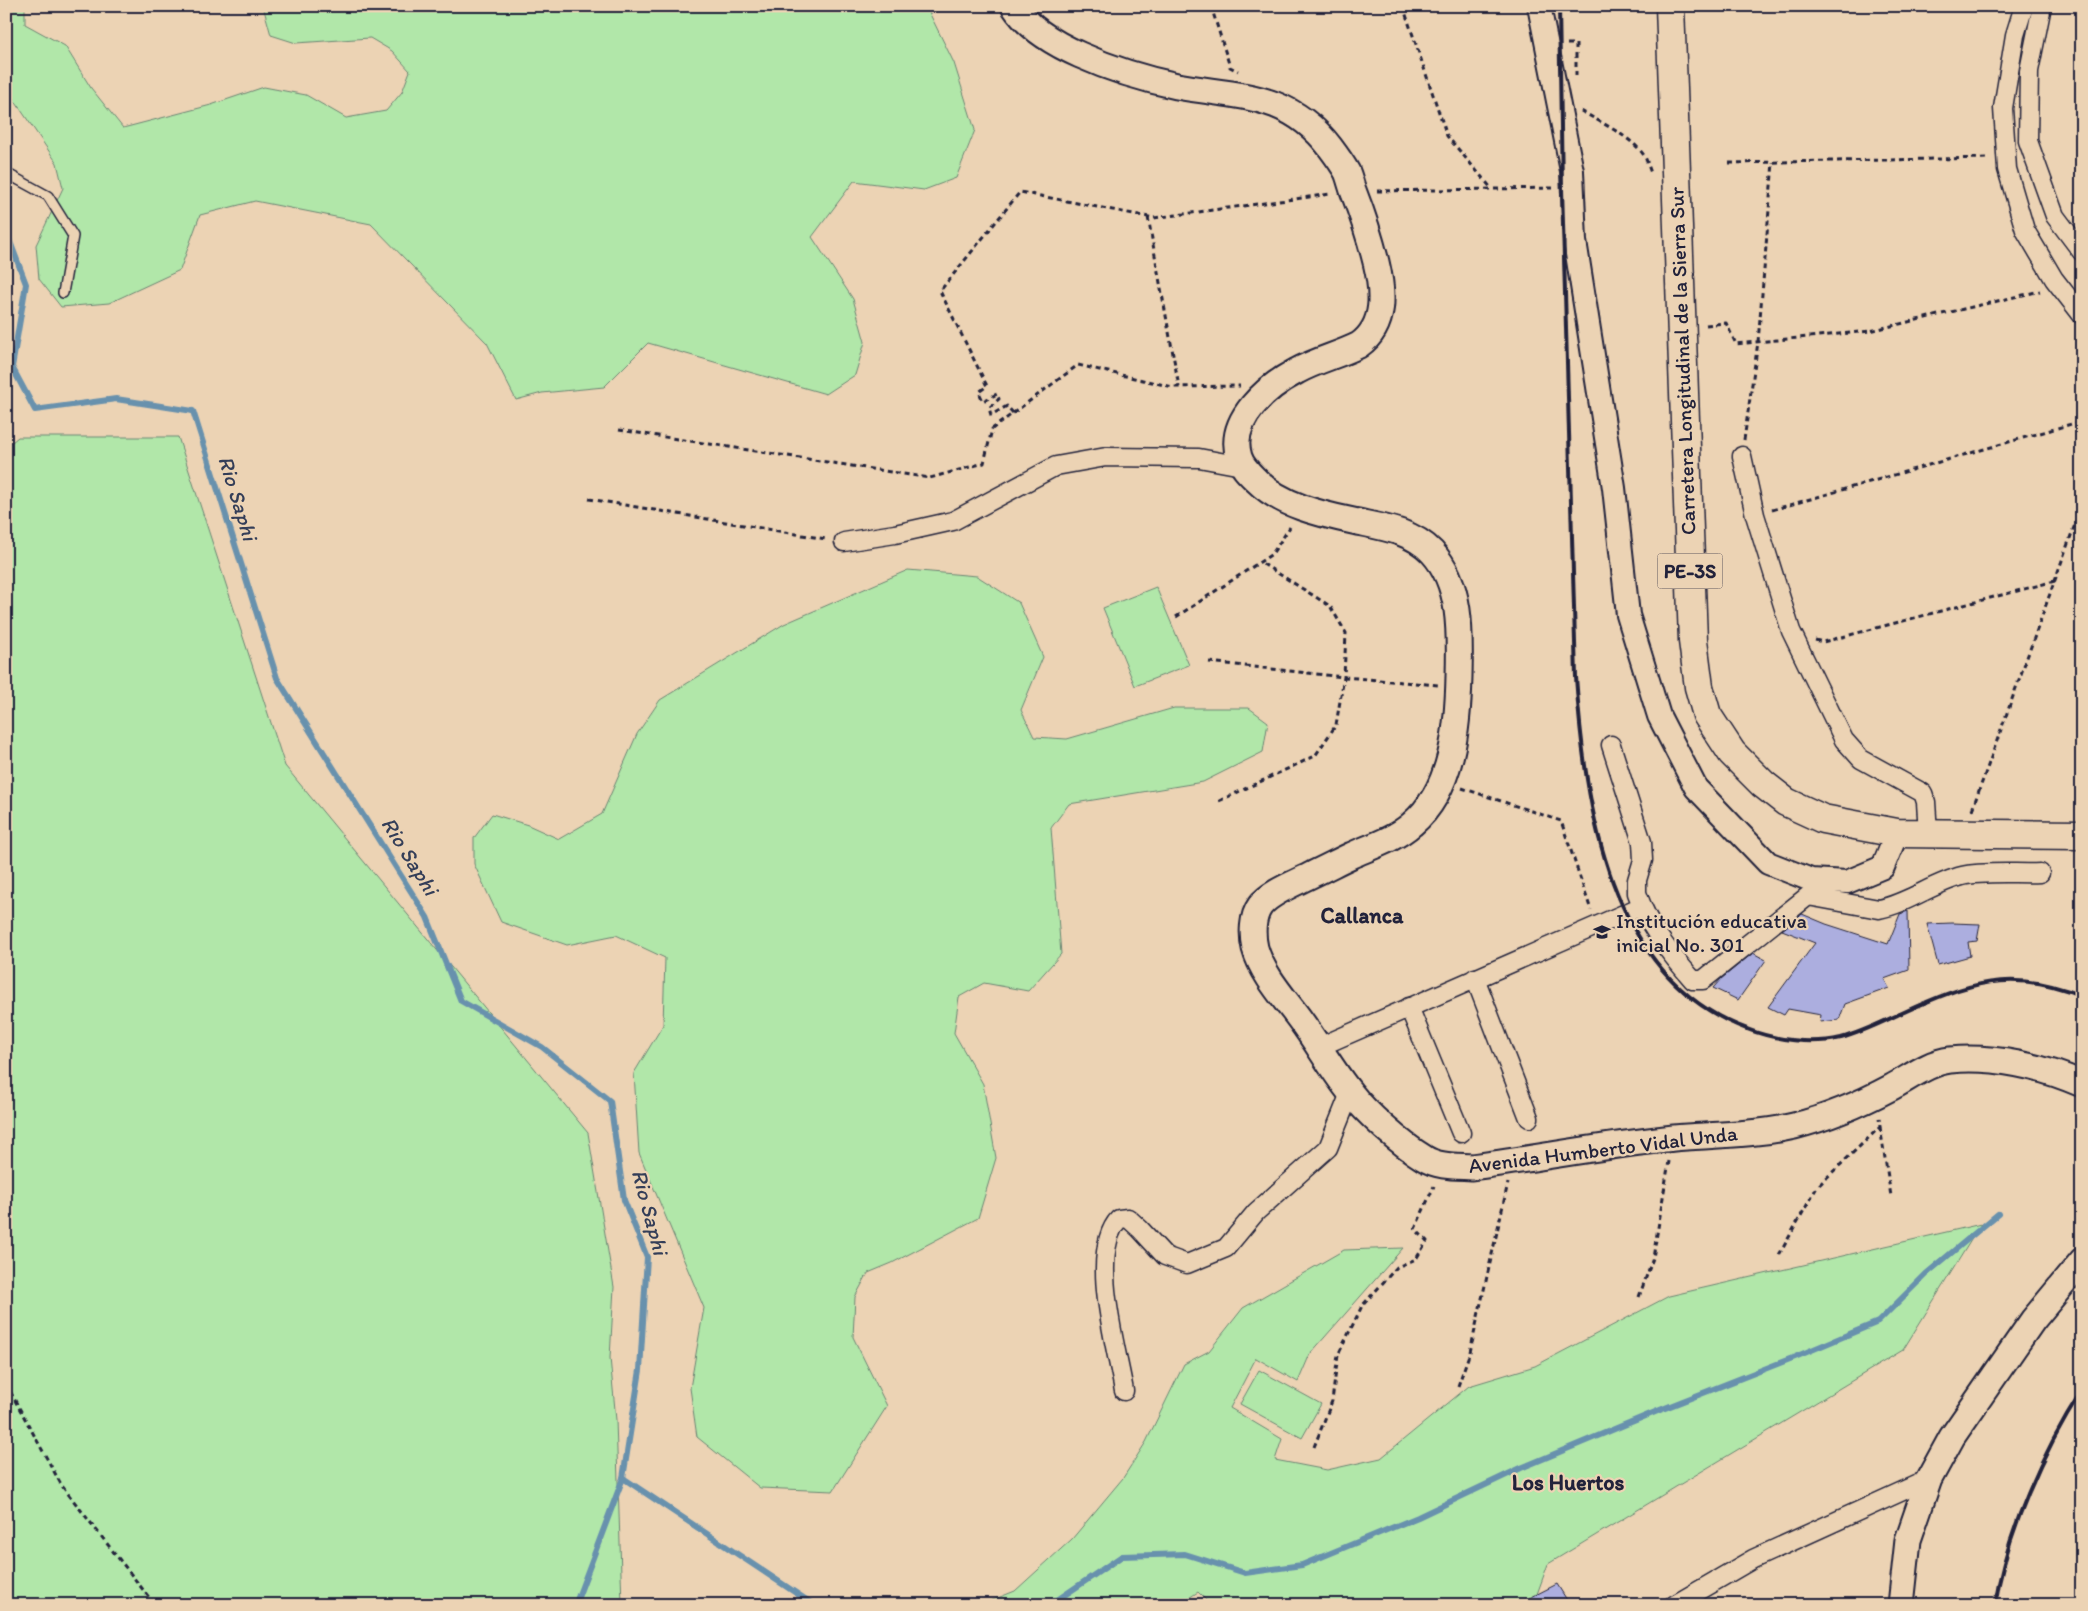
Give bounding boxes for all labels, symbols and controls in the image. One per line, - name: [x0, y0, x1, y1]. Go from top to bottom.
- street label: Carretera Longitudinal de la Sierra Sur: [1663, 186, 1701, 535]
- water label: Rio Saphi: [212, 452, 264, 546]
- road number: PE-3S: [1658, 554, 1722, 588]
- water label: Rio Saphi: [375, 812, 446, 902]
- district label: Callanca: [1320, 902, 1404, 929]
- place label: Institución educativa inicial No. 301: [1616, 908, 1807, 957]
- school or university icon: Institución educativa inicial No. 301: [1592, 922, 1612, 942]
- street label: Avenida Humberto Vidal Unda: [1467, 1120, 1739, 1178]
- water label: Rio Saphi: [626, 1166, 675, 1260]
- district label: Los Huertos: [1512, 1469, 1624, 1496]

